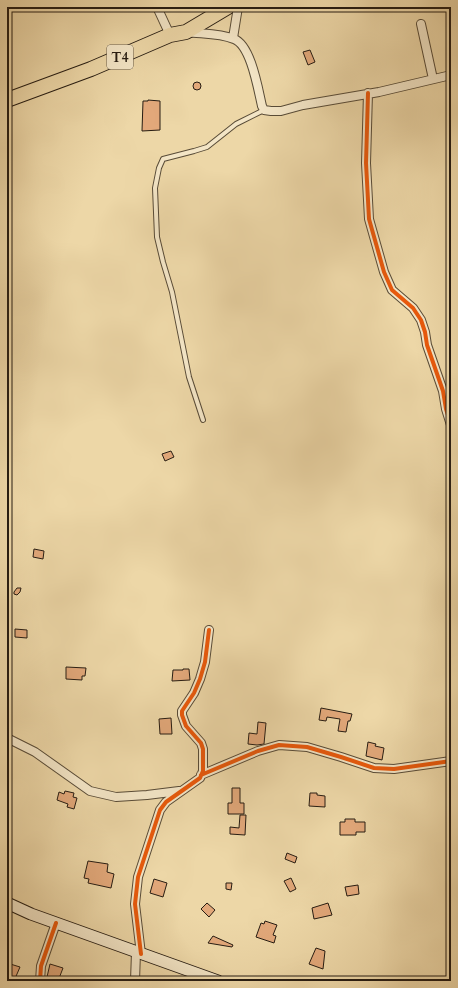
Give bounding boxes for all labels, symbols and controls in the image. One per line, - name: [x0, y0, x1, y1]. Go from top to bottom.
- road number: T4: [107, 45, 133, 69]

